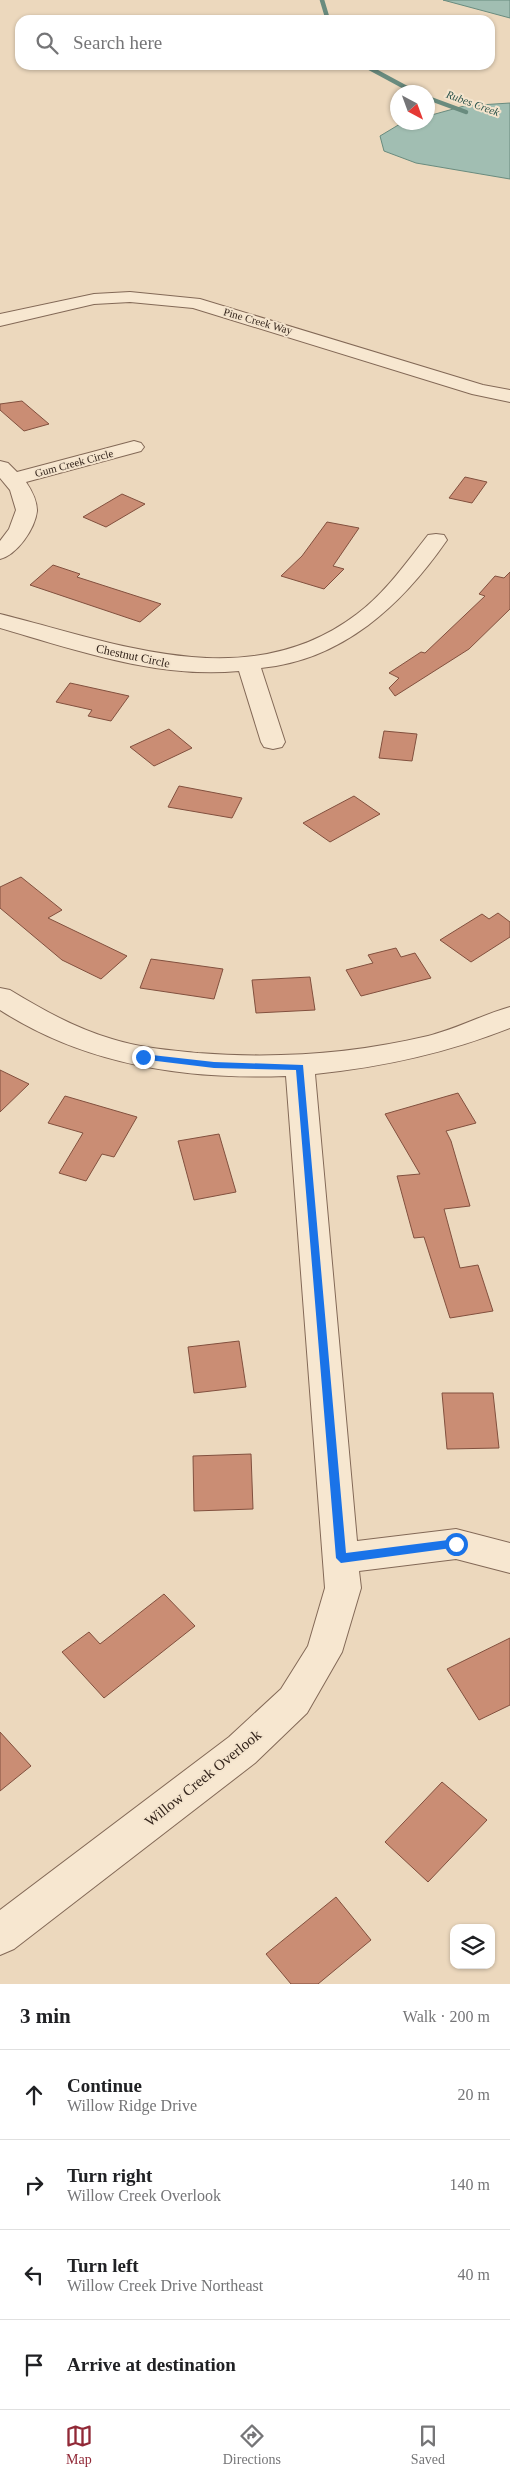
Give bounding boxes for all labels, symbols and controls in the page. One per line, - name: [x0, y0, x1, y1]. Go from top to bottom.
- search box: [15, 15, 495, 70]
- icon: search: [33, 29, 61, 57]
- text: Search here: [73, 32, 162, 53]
- north arrow: [390, 85, 435, 130]
- water label: Rubes Creek: [444, 88, 502, 119]
- street label: Pine Creek Way: [222, 305, 294, 337]
- street label: Gum Creek Circle: [33, 447, 115, 479]
- street label: Chestnut Circle: [95, 641, 171, 671]
- route end: [132, 1046, 155, 1069]
- route start: [445, 1533, 468, 1556]
- street label: Willow Creek Overlook: [142, 1726, 265, 1830]
- map controls: [450, 1924, 495, 1969]
- button: layers: [450, 1924, 495, 1969]
- text: 3 min: [20, 2004, 71, 2028]
- text: Walk · 200 m: [403, 2008, 490, 2025]
- text: Continue: [67, 2075, 142, 2096]
- icon: ahead: [20, 2081, 48, 2109]
- text: 20 m: [458, 2086, 490, 2103]
- text: Willow Ridge Drive: [67, 2097, 197, 2114]
- text: Turn right: [67, 2165, 152, 2186]
- icon: right: [20, 2171, 48, 2199]
- text: 140 m: [450, 2176, 490, 2193]
- text: Willow Creek Overlook: [67, 2187, 221, 2204]
- text: Turn left: [67, 2255, 139, 2276]
- icon: left: [20, 2261, 48, 2289]
- text: 40 m: [458, 2266, 490, 2283]
- text: Willow Creek Drive Northeast: [67, 2277, 263, 2294]
- icon: arrive: [20, 2351, 48, 2379]
- text: Arrive at destination: [67, 2354, 236, 2375]
- tab: Map: [65, 2422, 93, 2468]
- tab: Directions: [223, 2422, 281, 2468]
- tab: Saved: [411, 2422, 445, 2468]

